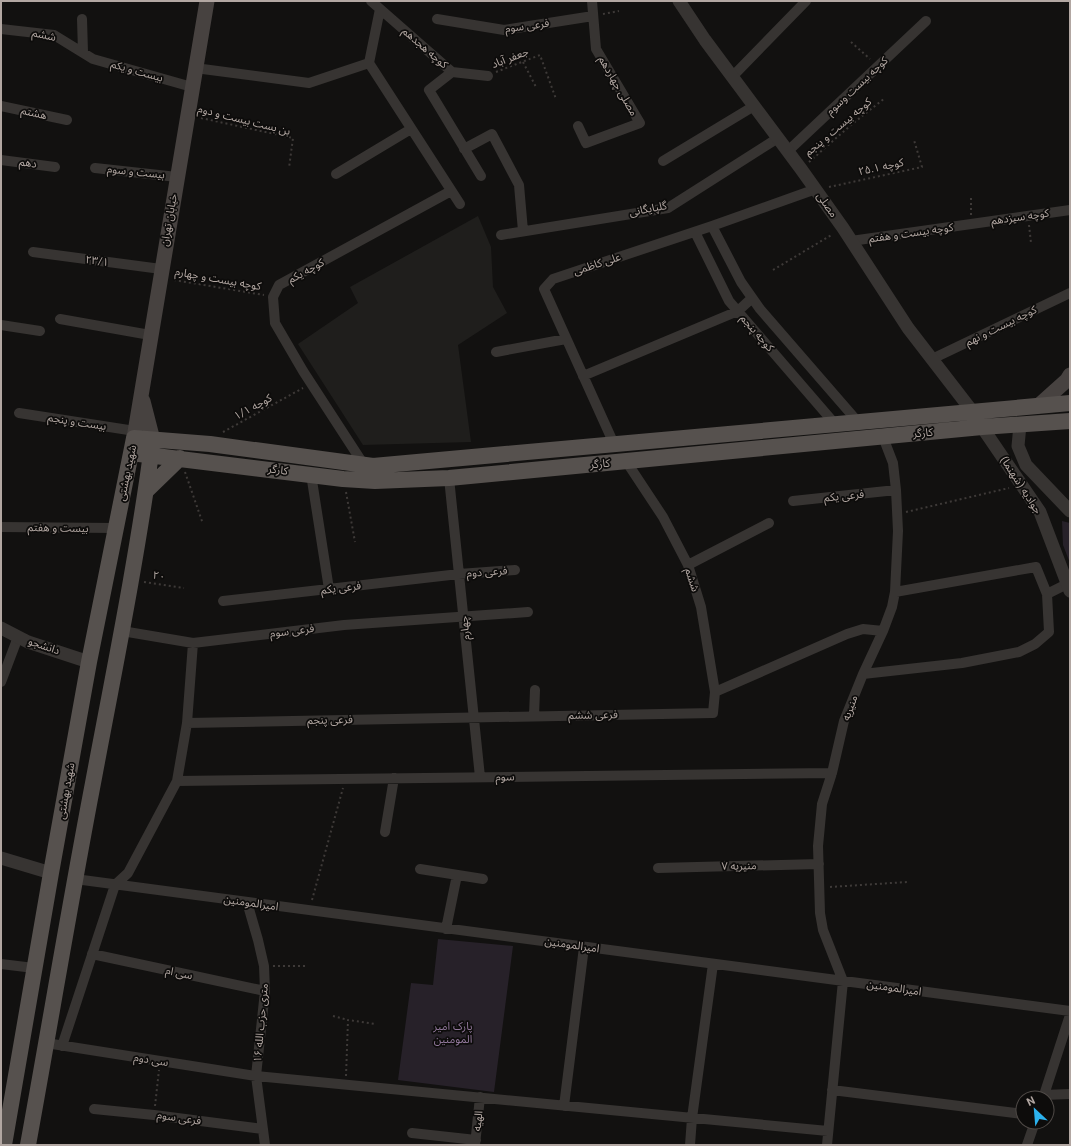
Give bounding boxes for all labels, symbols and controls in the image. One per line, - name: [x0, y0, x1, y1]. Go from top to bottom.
- street label: فرعی سوم: [504, 16, 550, 37]
- street label: کوچه هجدهم: [398, 25, 451, 73]
- street label: ششم: [30, 26, 58, 46]
- street label: جعفر آباد: [490, 45, 531, 71]
- street label: مصلی چهاردهم: [594, 54, 641, 119]
- street label: کوچه بیست وسوم: [823, 54, 892, 119]
- street label: بیست و یکم: [109, 57, 165, 87]
- street label: کوچه بیست و پنجم: [802, 95, 876, 160]
- street label: بن بست بیست و دوم: [196, 102, 292, 139]
- street label: هشتم: [19, 104, 48, 124]
- street label: دهم: [18, 155, 38, 173]
- street label: کوچه ۲۵.۱: [857, 156, 906, 179]
- street label: بیست و سوم: [106, 163, 166, 182]
- street label: مصلی: [814, 190, 840, 220]
- street label: خیابان تهران: [158, 192, 180, 247]
- street label: گلپایگانی: [628, 199, 669, 220]
- street label: کوچه سیزدهم: [990, 206, 1051, 230]
- street label: کوچه بیست و هفتم: [868, 221, 955, 247]
- street label: علی کاظمی: [572, 250, 623, 278]
- street label: ۲۳/۱: [85, 253, 109, 269]
- street label: کوچه یکم: [286, 256, 328, 288]
- street label: کوچه بیست و چهارم: [174, 265, 263, 294]
- street label: کوچه بیست و نهم: [963, 303, 1040, 351]
- street label: کوچه پنجم: [736, 312, 777, 356]
- street label: کوچه ۱/۱: [232, 391, 275, 424]
- street label: بیست و پنجم: [47, 411, 107, 435]
- street label: کارگر: [911, 426, 934, 440]
- street label: شهید بهشتی: [115, 443, 139, 502]
- street label: جوادیه (شهنما): [998, 454, 1045, 517]
- street label: کارگر: [588, 457, 611, 471]
- street label: کارگر: [266, 462, 289, 478]
- street label: فرعی یکم: [823, 487, 865, 507]
- street label: بیست و هفتم: [27, 521, 89, 537]
- street label: فرعی دوم: [466, 564, 508, 581]
- street label: ششم: [680, 567, 702, 594]
- street label: ۲۰: [152, 569, 166, 583]
- street label: فرعی یکم: [320, 579, 362, 599]
- street label: چهارم: [457, 615, 474, 641]
- street label: فرعی سوم: [269, 622, 315, 641]
- street label: دانشجو: [27, 635, 61, 657]
- street label: منیریه: [839, 693, 861, 723]
- street label: فرعی ششم: [568, 708, 618, 724]
- street label: فرعی پنجم: [307, 713, 353, 729]
- street label: شهید بهشتی: [55, 761, 77, 820]
- street label: سوم: [495, 770, 515, 785]
- street label: منیریه ۷: [721, 859, 757, 873]
- street label: امیرالمومنین: [223, 893, 279, 913]
- street label: امیرالمومنین: [544, 935, 600, 955]
- street label: سی ام: [164, 964, 194, 983]
- street label: امیرالمومنین: [866, 978, 922, 998]
- street label: ۱۶ متری حزب الله: [251, 983, 271, 1063]
- park label: پارک امیر المومنین: [432, 1020, 473, 1046]
- street label: سی دوم: [133, 1051, 170, 1070]
- north arrow: [1015, 1090, 1055, 1130]
- text: N: [1024, 1094, 1037, 1109]
- street label: فرعی سوم: [156, 1108, 202, 1129]
- street label: الهیه: [471, 1110, 485, 1132]

